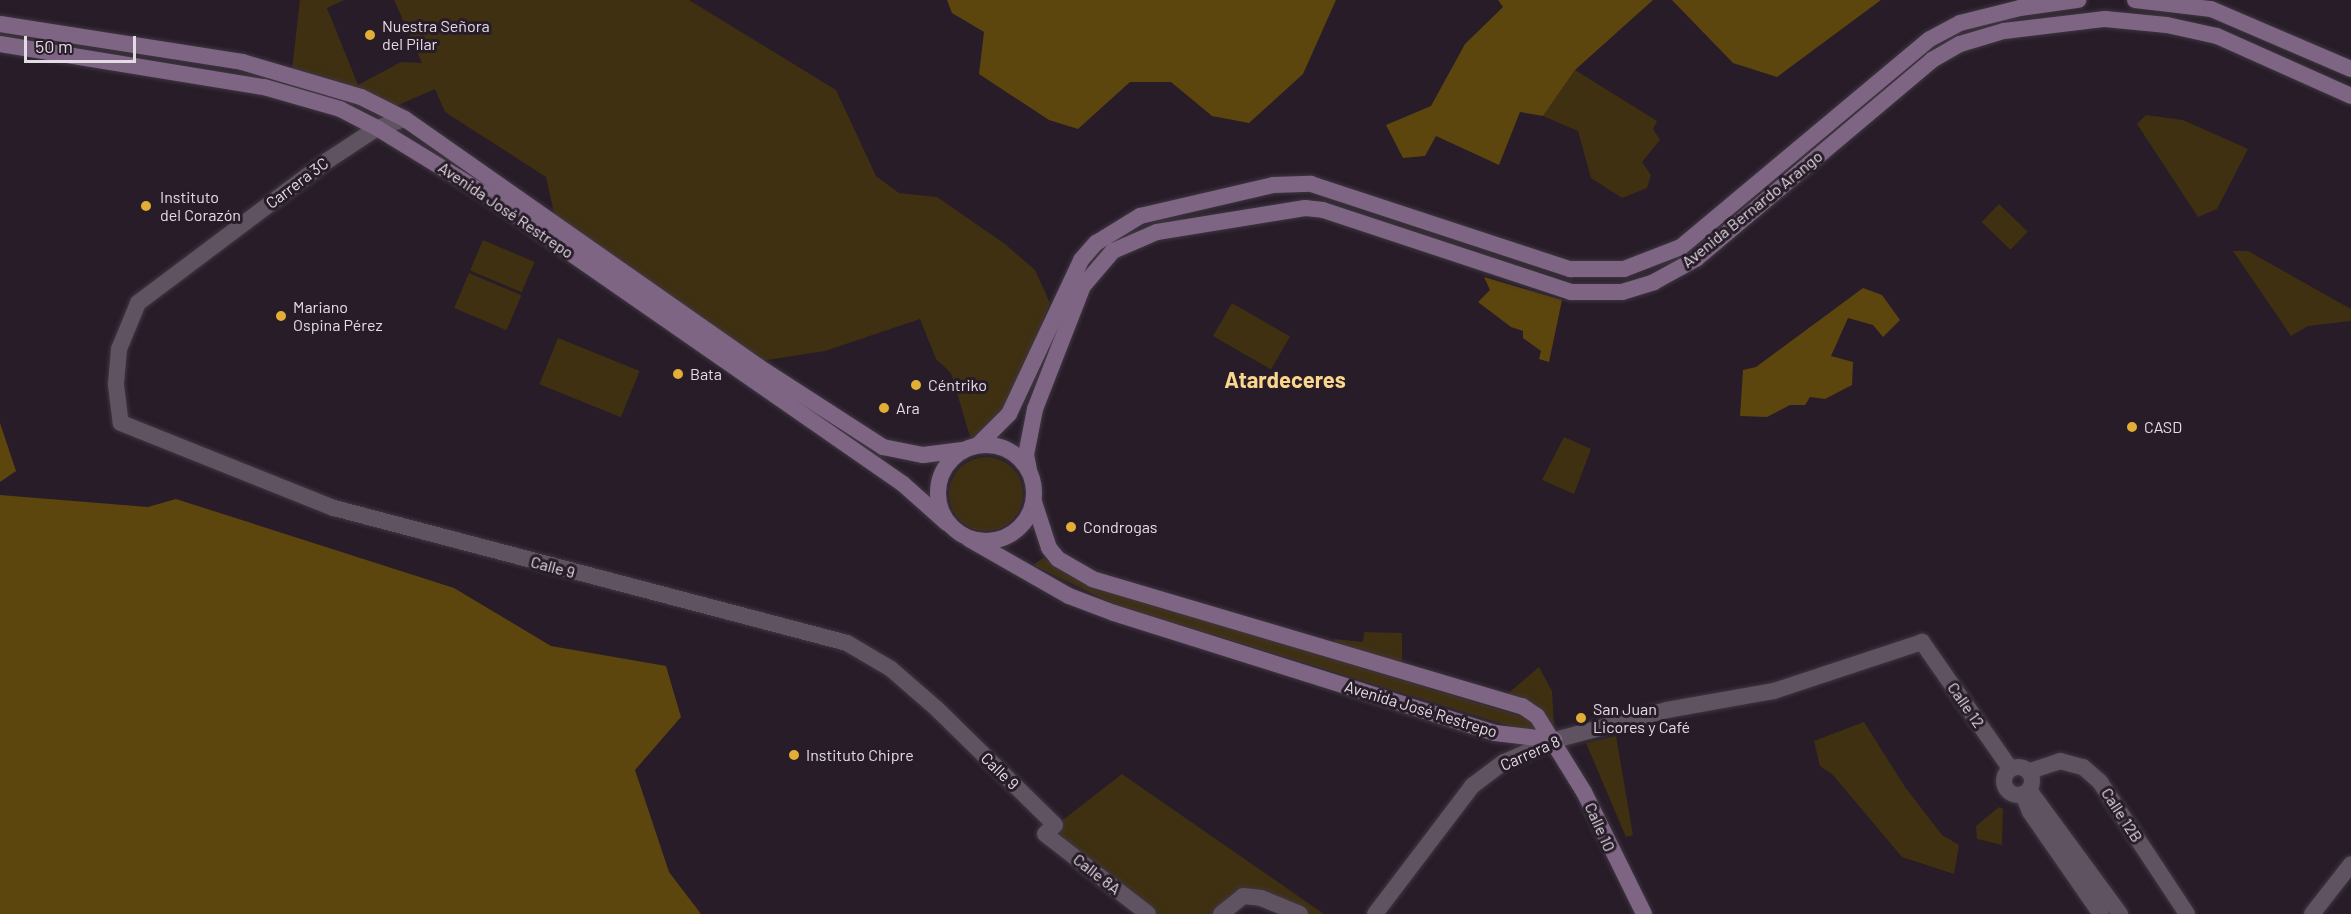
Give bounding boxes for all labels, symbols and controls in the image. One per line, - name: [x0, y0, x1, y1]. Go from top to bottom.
- place label: Nuestra Señora del Pilar: [382, 16, 490, 54]
- scale bar: [27, 24, 140, 62]
- marker: Nuestra Señora del Pilar: [363, 28, 377, 42]
- text: 50 m: [35, 35, 73, 57]
- street label: Avenida Bernardo Arango: [1678, 146, 1826, 272]
- street label: Carrera 3C: [262, 153, 332, 213]
- street label: Avenida José Restrepo: [435, 158, 577, 262]
- place label: Instituto del Corazón: [160, 187, 241, 225]
- marker: Instituto del Corazón: [137, 197, 155, 215]
- place label: Mariano Ospina Pérez: [293, 297, 383, 335]
- marker: Mariano Ospina Pérez: [274, 309, 288, 323]
- place label: Bata: [690, 364, 722, 384]
- marker: Bata: [671, 367, 685, 381]
- district label: Atardeceres: [1224, 367, 1346, 393]
- place label: Céntriko: [928, 375, 987, 395]
- marker: Céntriko: [909, 378, 923, 392]
- place label: Ara: [896, 398, 920, 418]
- marker: Ara: [877, 401, 891, 415]
- place label: CASD: [2144, 417, 2182, 437]
- marker: CASD: [2125, 420, 2139, 434]
- place label: Condrogas: [1083, 517, 1158, 537]
- marker: Condrogas: [1064, 520, 1078, 534]
- street label: Calle 9: [529, 552, 577, 582]
- street label: Avenida José Restrepo: [1342, 677, 1500, 741]
- street label: Calle 12: [1943, 679, 1989, 731]
- place label: San Juan Licores y Café: [1593, 699, 1690, 737]
- marker: San Juan Licores y Café: [1574, 711, 1588, 725]
- street label: Carrera 8: [1497, 731, 1563, 775]
- place label: Instituto Chipre: [806, 745, 914, 765]
- marker: Instituto Chipre: [787, 748, 801, 762]
- street label: Calle 9: [977, 748, 1023, 794]
- street label: Calle 12B: [2097, 784, 2147, 846]
- street label: Calle 10: [1581, 800, 1619, 854]
- street label: Calle 8A: [1069, 850, 1125, 898]

